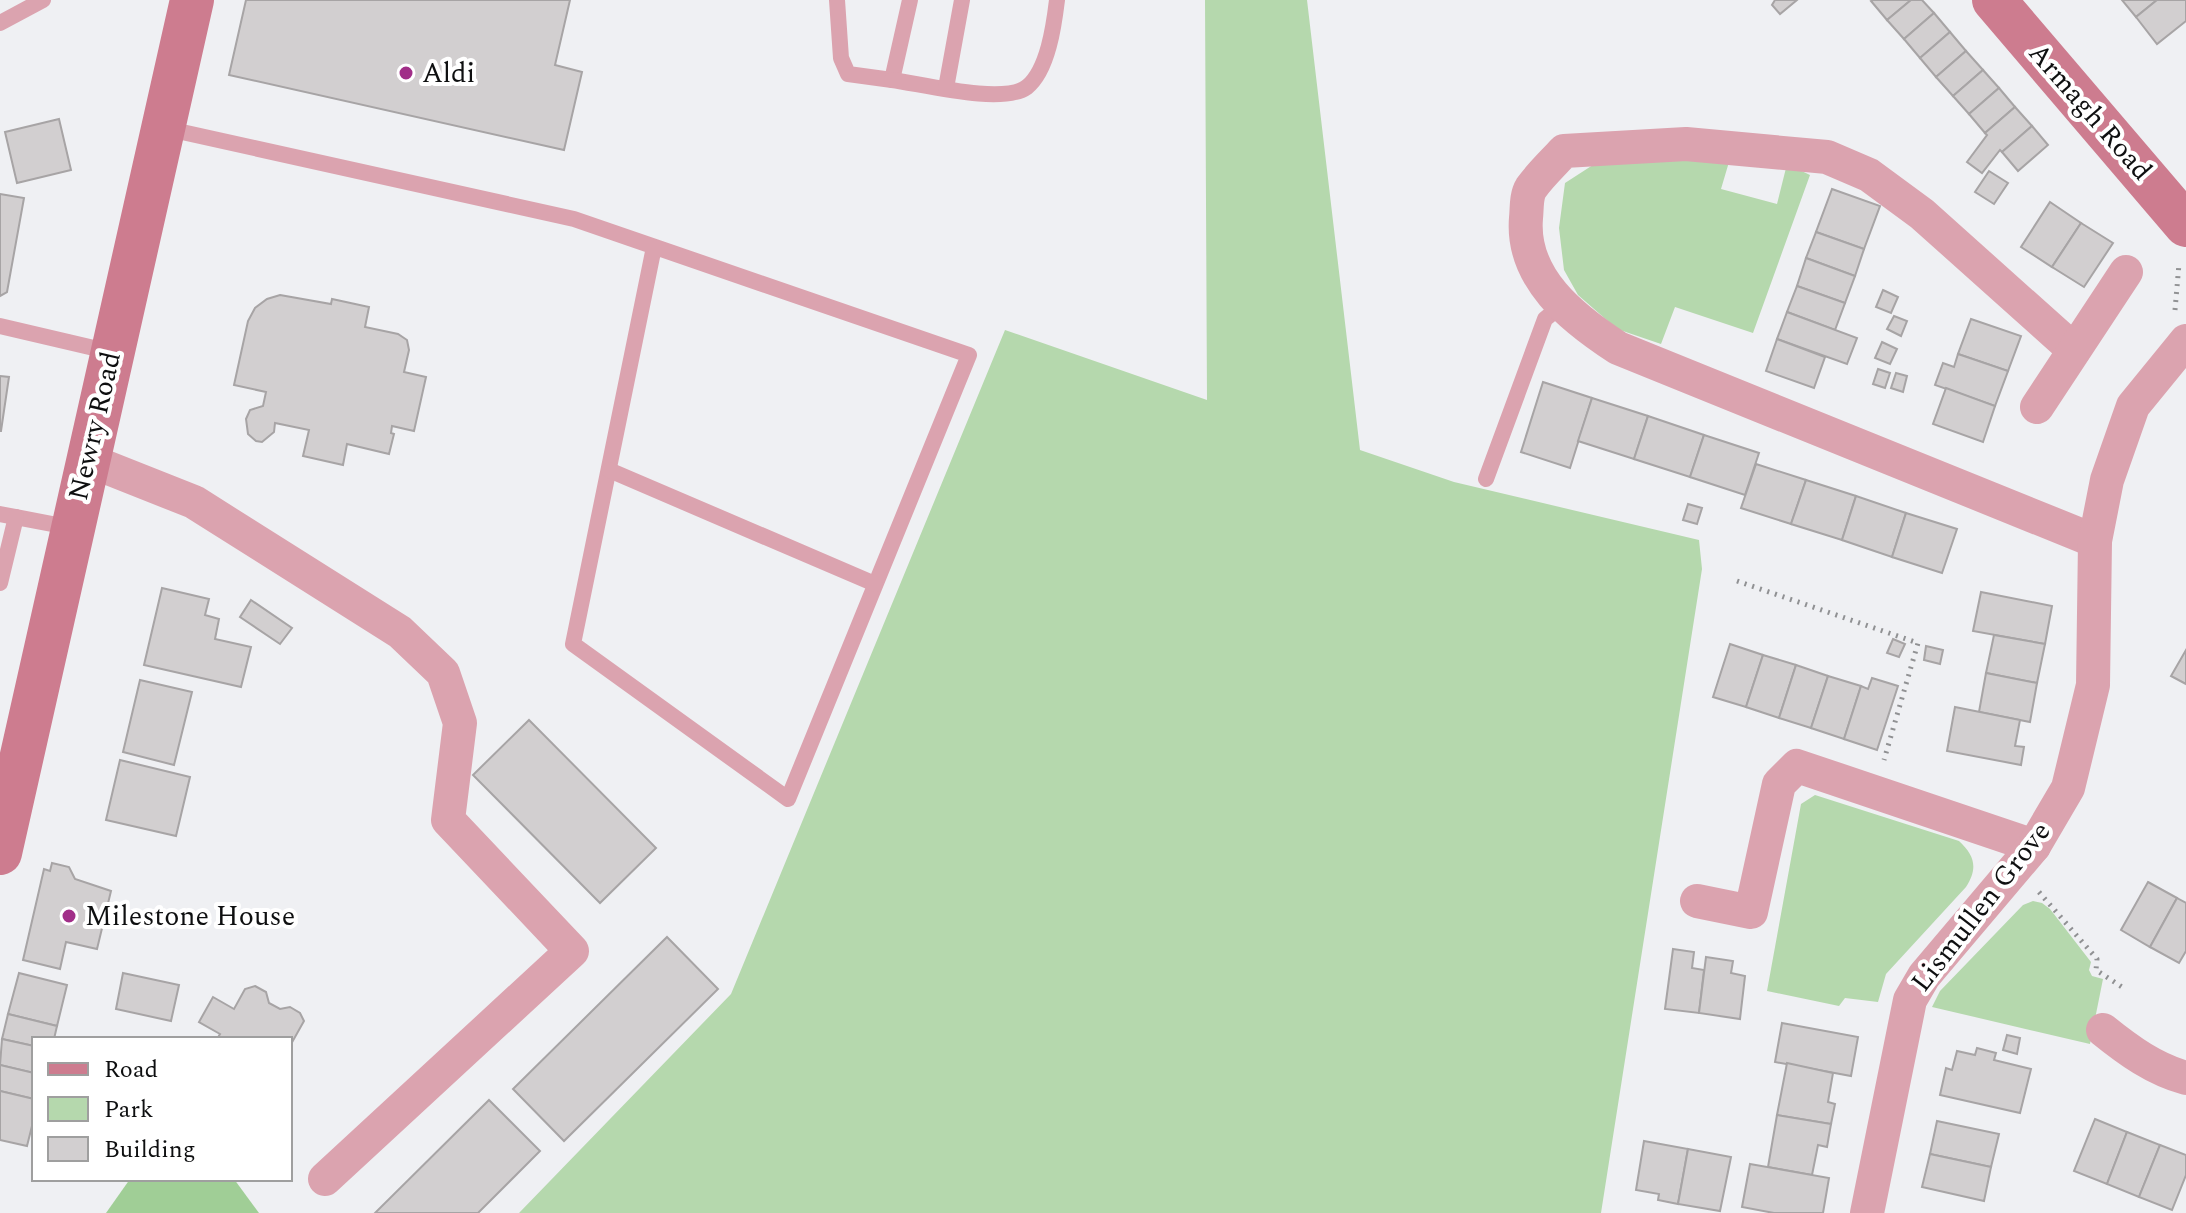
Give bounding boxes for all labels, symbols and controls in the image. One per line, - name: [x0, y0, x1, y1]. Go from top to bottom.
- street label: Armagh Road: [2018, 33, 2162, 191]
- place label: Aldi: [422, 52, 475, 95]
- marker: Aldi: [397, 64, 415, 82]
- street label: Newry Road: [57, 347, 133, 505]
- street label: Lismullen Grove: [1901, 812, 2061, 1002]
- place label: Milestone House: [85, 895, 295, 938]
- marker: Milestone House: [60, 907, 78, 925]
- legend: [32, 1037, 292, 1181]
- text: Road: [104, 1052, 158, 1088]
- text: Park: [104, 1092, 154, 1128]
- text: Building: [104, 1132, 196, 1168]

